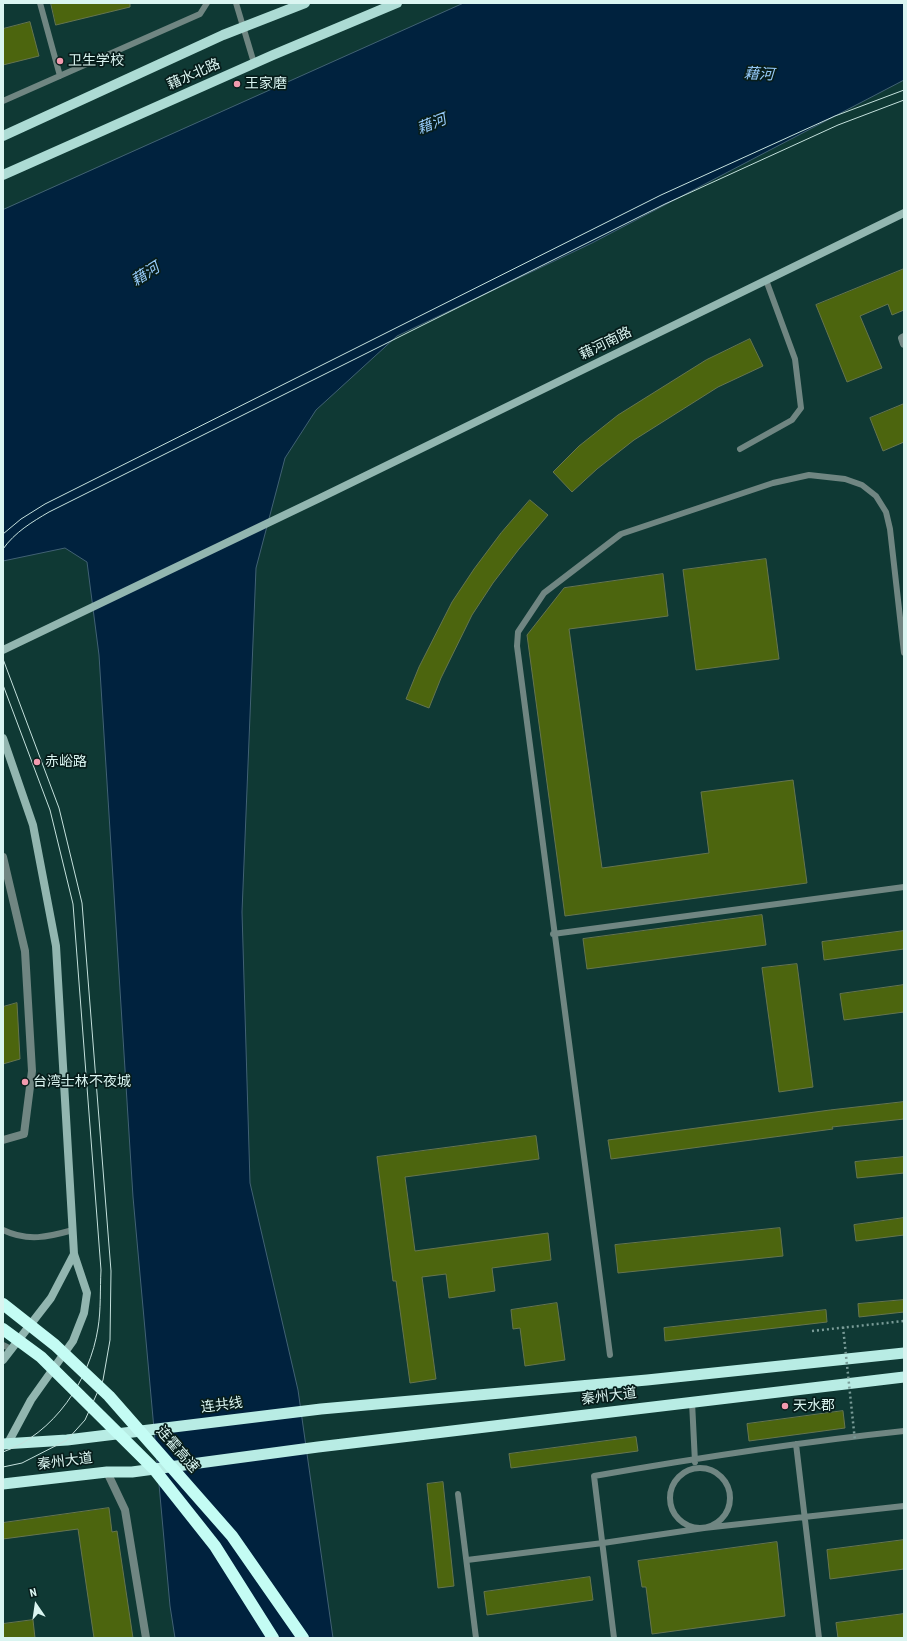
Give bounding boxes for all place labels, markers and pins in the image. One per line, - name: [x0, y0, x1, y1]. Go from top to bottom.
- place label: 卫生学校: [68, 53, 124, 69]
- marker: 卫生学校: [55, 56, 65, 66]
- place label: 王家磨: [245, 76, 287, 92]
- marker: 王家磨: [232, 79, 242, 89]
- place label: 赤峪路: [45, 754, 87, 770]
- marker: 赤峪路: [32, 757, 42, 767]
- place label: 台湾士林不夜城: [33, 1074, 131, 1090]
- marker: 台湾士林不夜城: [20, 1077, 30, 1087]
- place label: 天水郡: [793, 1398, 835, 1414]
- marker: 天水郡: [780, 1401, 790, 1411]

